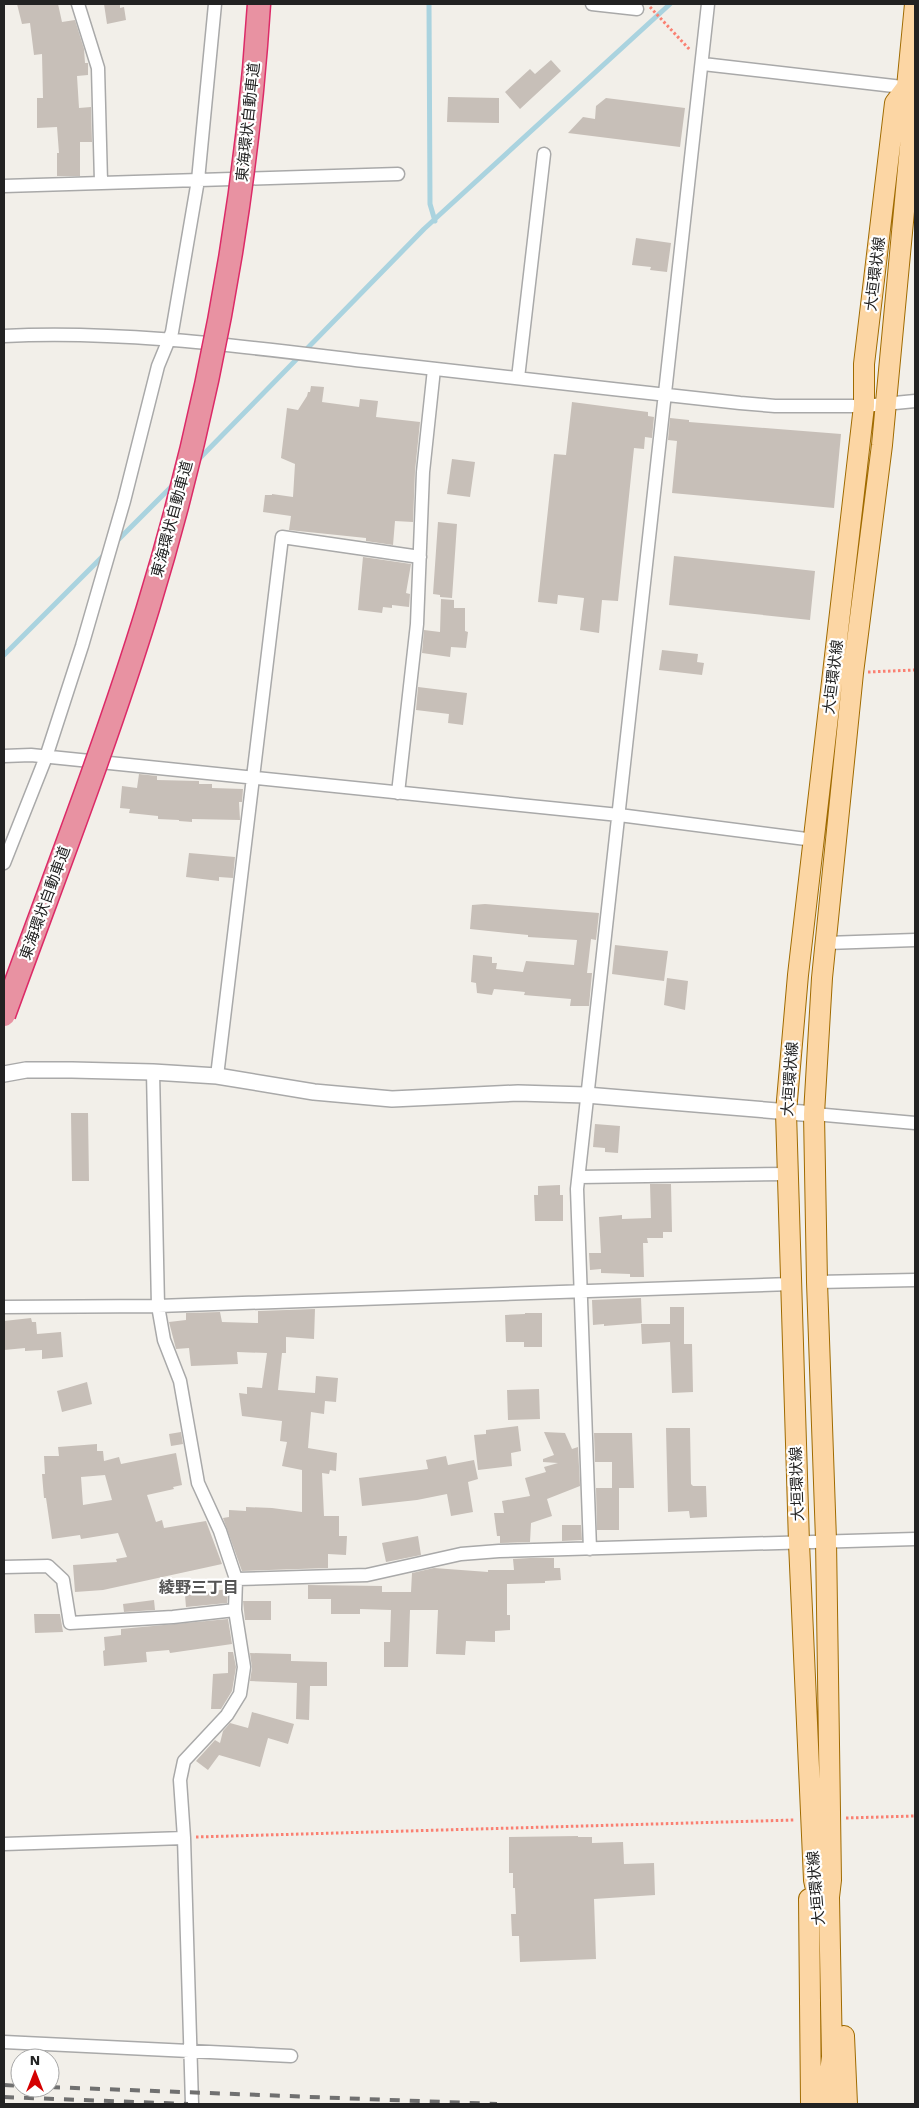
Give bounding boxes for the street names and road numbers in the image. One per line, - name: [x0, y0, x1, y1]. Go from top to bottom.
- street label: 東海環状自動車道: [233, 61, 263, 183]
- street label: 大垣環状線: [861, 236, 889, 312]
- street label: 東海環状自動車道: [148, 459, 196, 579]
- street label: 大垣環状線: [819, 639, 847, 715]
- street label: 東海環状自動車道: [16, 844, 74, 962]
- street label: 大垣環状線: [778, 1041, 802, 1117]
- street label: 大垣環状線: [787, 1446, 807, 1522]
- street label: 大垣環状線: [804, 1850, 828, 1926]

